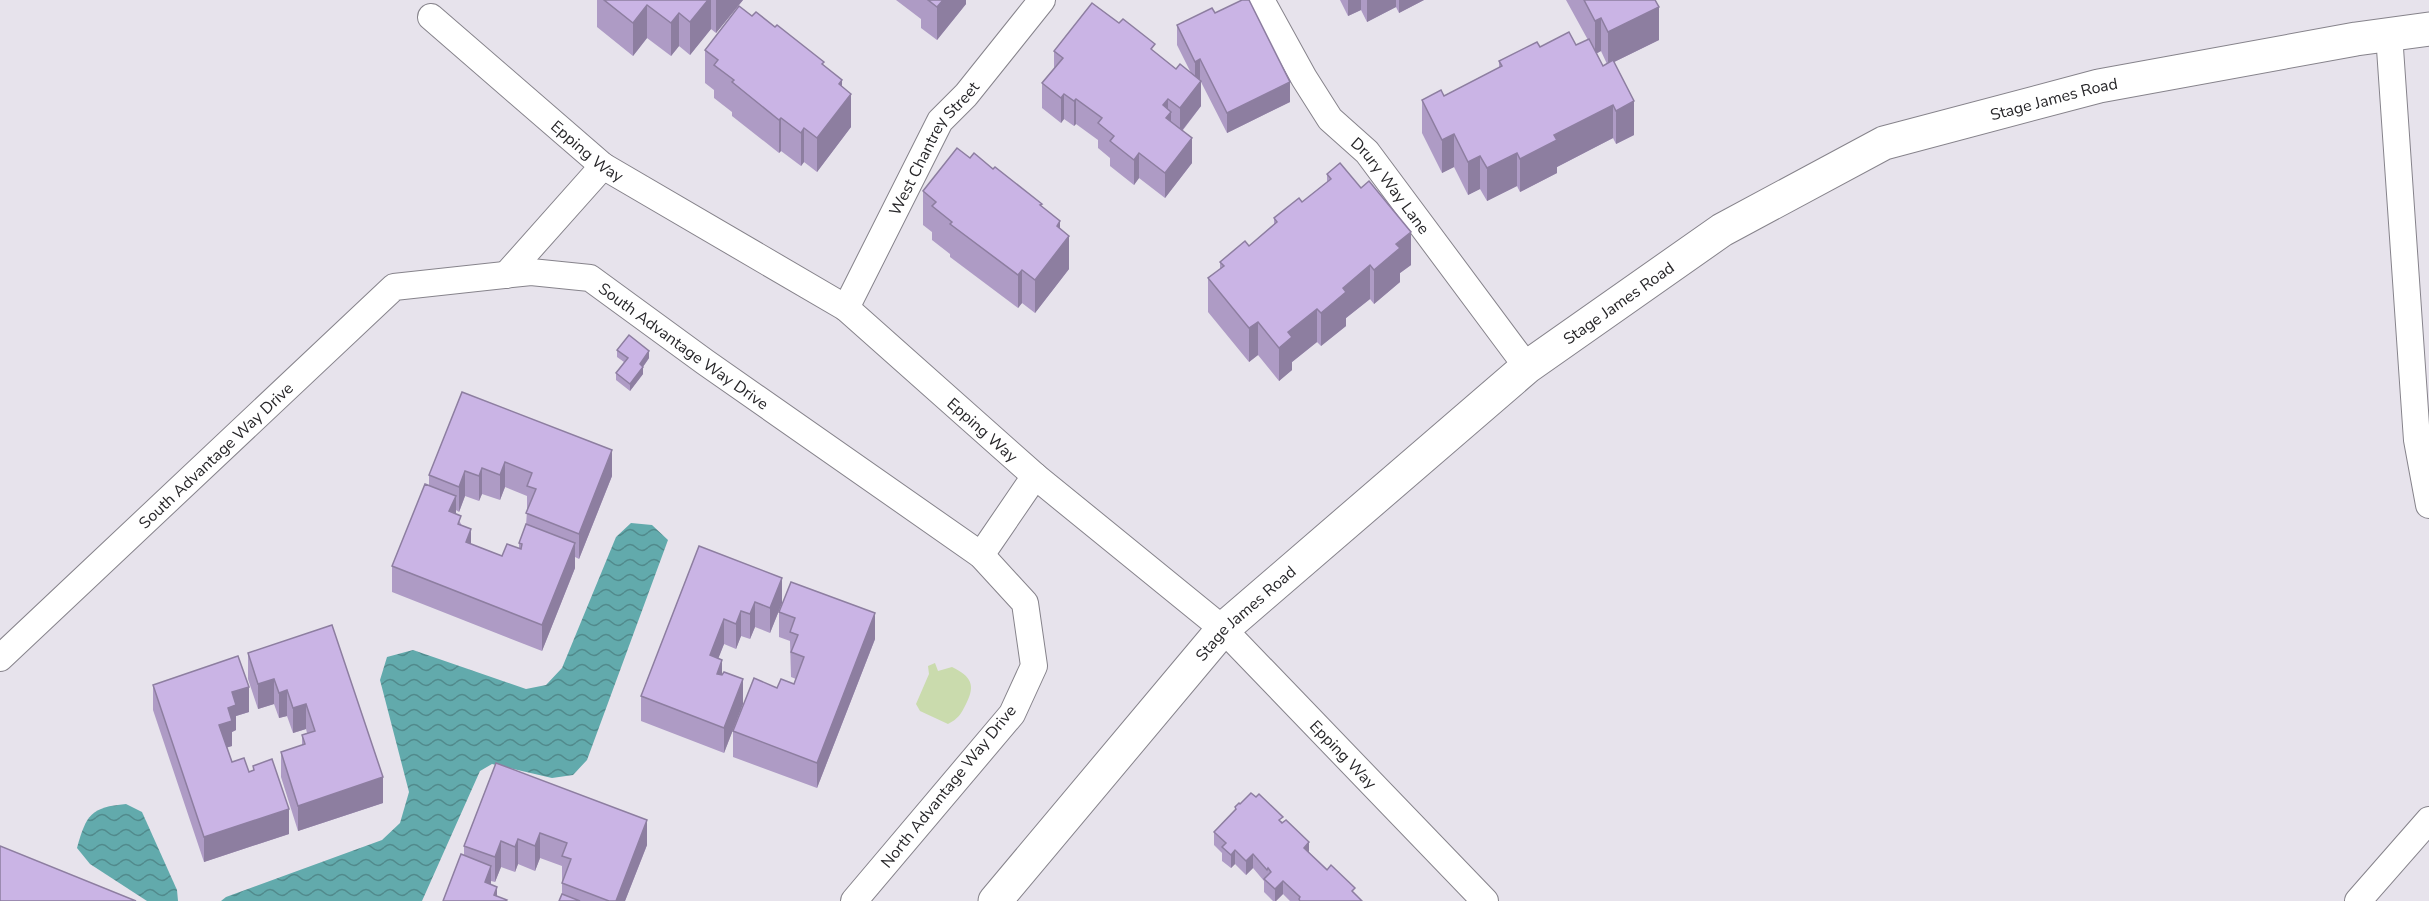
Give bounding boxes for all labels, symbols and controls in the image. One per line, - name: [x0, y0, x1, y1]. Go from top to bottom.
- street label: Stage James Road: [1988, 73, 2119, 126]
- street label: West Chantrey Street: [884, 77, 985, 219]
- street label: Epping Way: [546, 116, 628, 188]
- street label: Drury Way Lane: [1346, 133, 1434, 239]
- street label: Stage James Road: [1559, 257, 1679, 350]
- street label: South Advantage Way Drive: [594, 278, 773, 415]
- street label: South Advantage Way Drive: [134, 378, 298, 534]
- street label: Epping Way: [942, 393, 1023, 468]
- street label: Stage James Road: [1191, 561, 1301, 666]
- street label: North Advantage Way Drive: [876, 701, 1021, 873]
- street label: Epping Way: [1304, 716, 1382, 795]

